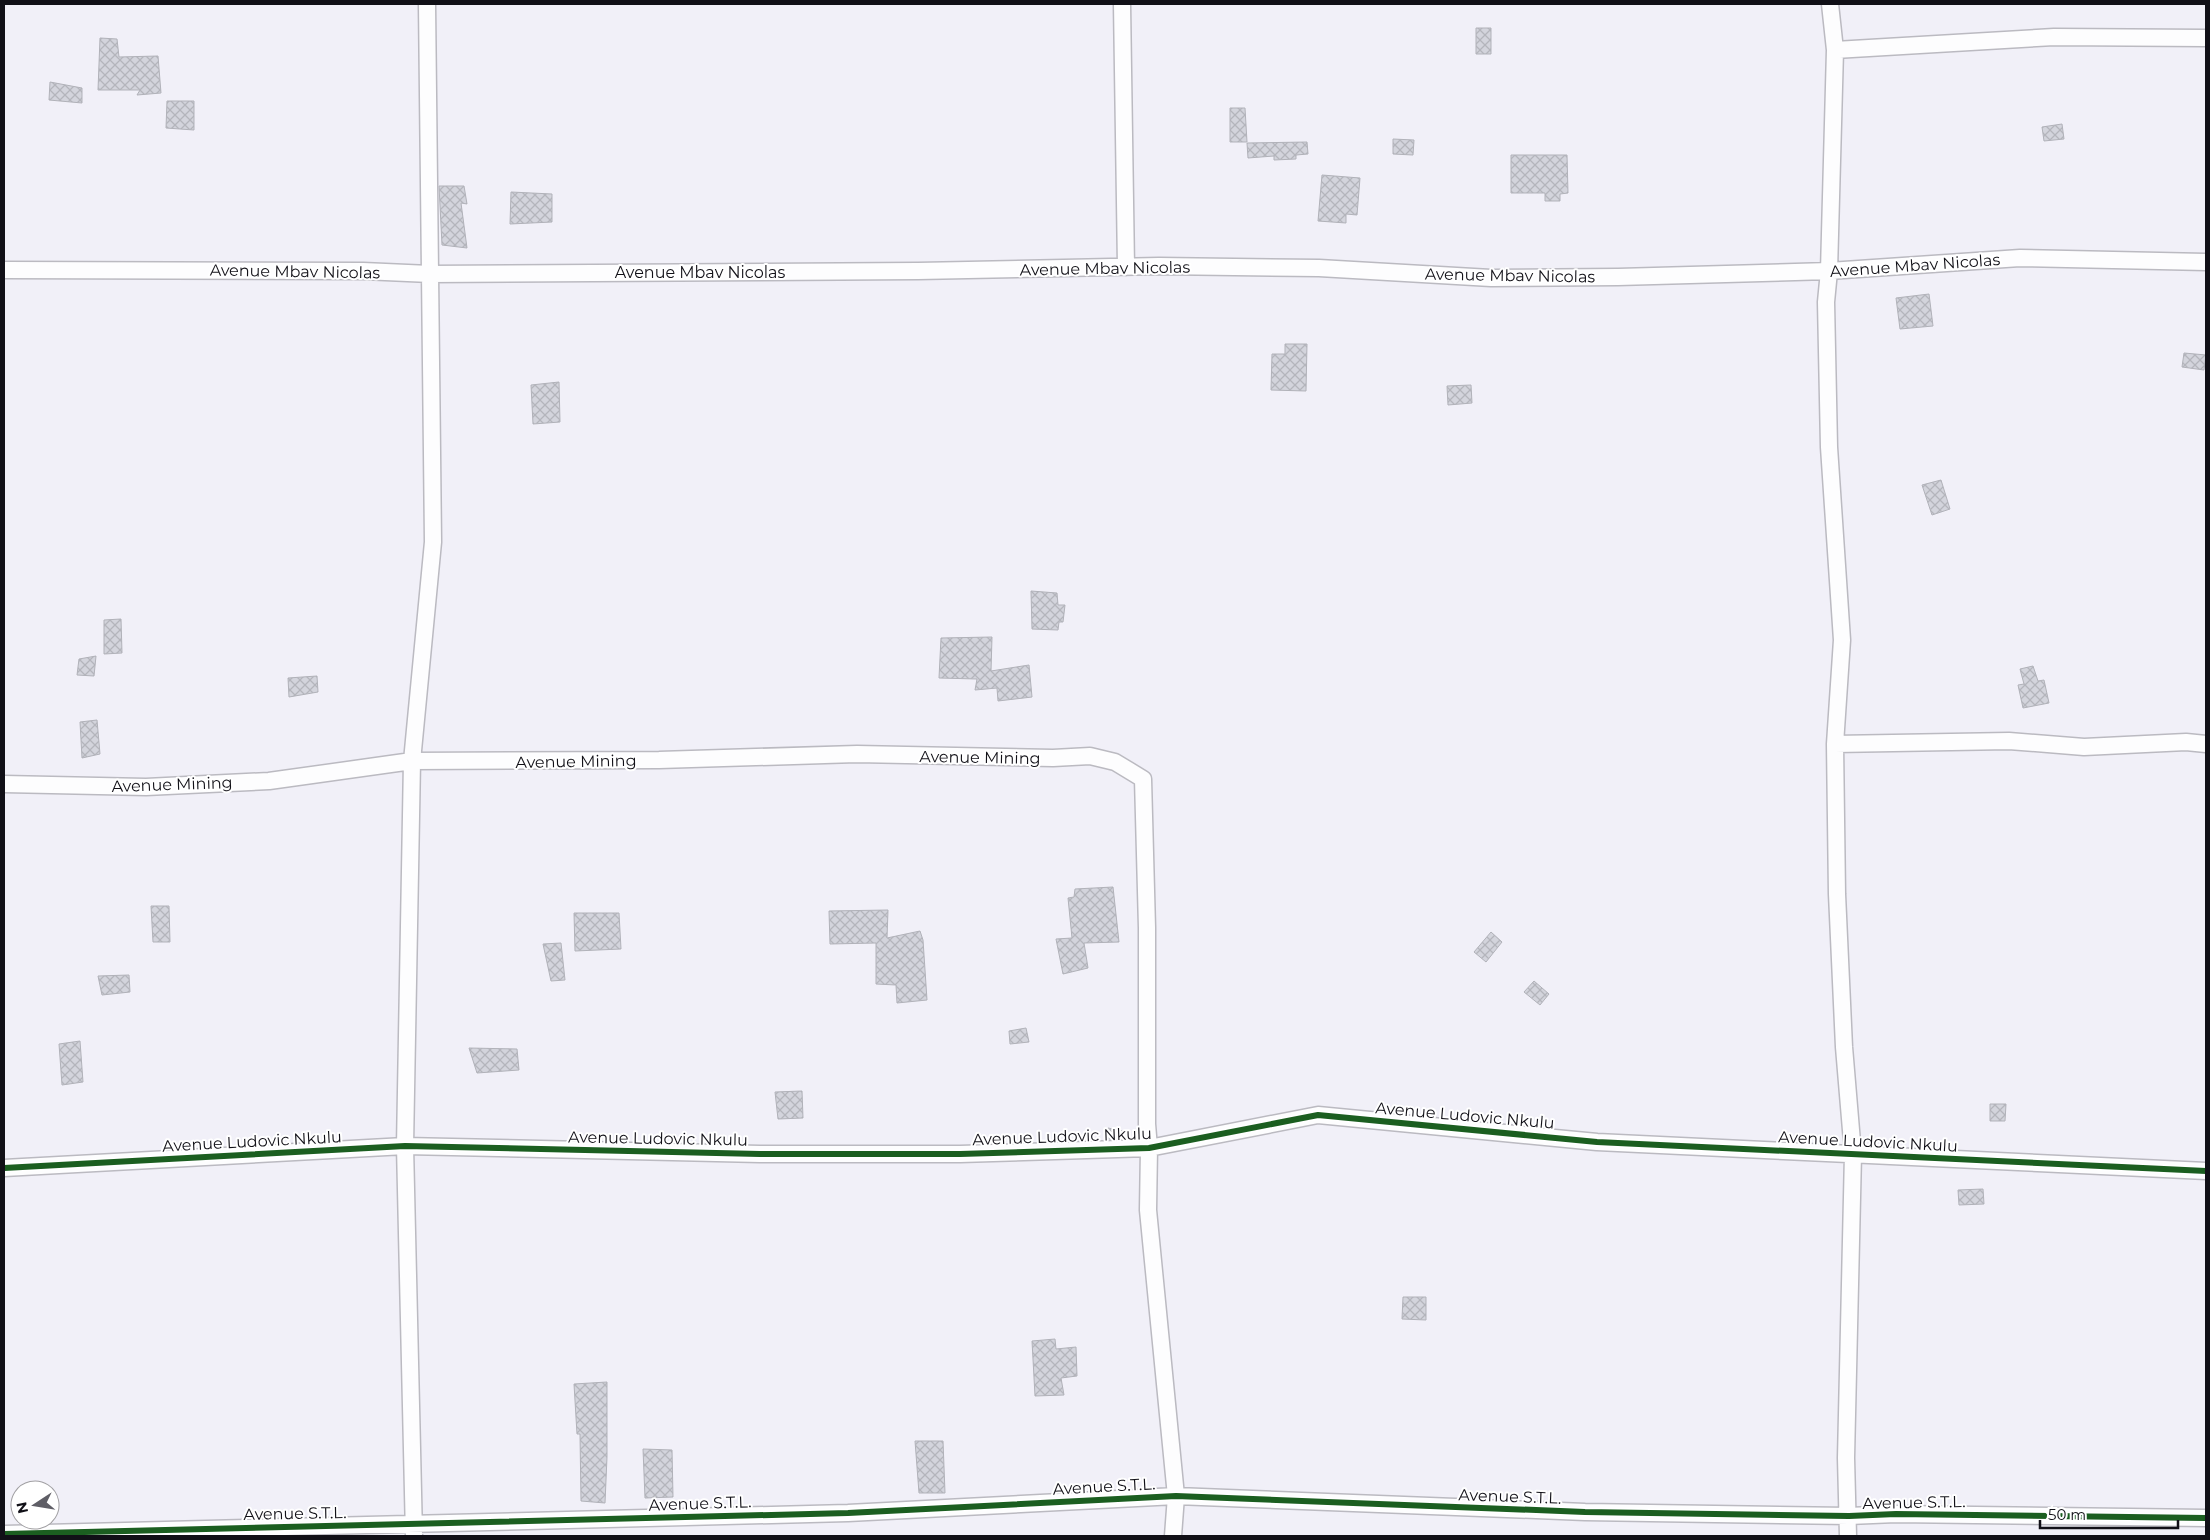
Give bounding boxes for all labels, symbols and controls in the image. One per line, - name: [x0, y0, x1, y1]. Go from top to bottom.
- street label: Avenue Mbav Nicolas: [1829, 250, 2001, 281]
- street label: Avenue Mbav Nicolas: [1020, 258, 1191, 279]
- street label: Avenue Mbav Nicolas: [210, 261, 381, 282]
- street label: Avenue Mbav Nicolas: [615, 263, 785, 282]
- street label: Avenue Mbav Nicolas: [1425, 265, 1596, 286]
- street label: Avenue Mining: [919, 747, 1041, 768]
- street label: Avenue Mining: [515, 751, 637, 772]
- street label: Avenue Mining: [111, 773, 233, 796]
- street label: Avenue Ludovic Nkulu: [1375, 1098, 1555, 1133]
- street label: Avenue Ludovic Nkulu: [972, 1124, 1152, 1149]
- street label: Avenue Ludovic Nkulu: [162, 1127, 342, 1156]
- street label: Avenue Ludovic Nkulu: [568, 1127, 748, 1150]
- street label: Avenue Ludovic Nkulu: [1778, 1127, 1958, 1156]
- street label: Avenue S.T.L.: [1052, 1474, 1156, 1499]
- north arrow: [10, 1480, 60, 1530]
- street label: Avenue S.T.L.: [1458, 1485, 1562, 1508]
- street label: Avenue S.T.L.: [648, 1492, 752, 1515]
- street label: Avenue S.T.L.: [1862, 1492, 1966, 1513]
- scale bar: [2040, 1498, 2178, 1530]
- text: N: [12, 1500, 32, 1515]
- street label: Avenue S.T.L.: [243, 1503, 347, 1524]
- text: 50 m: [2048, 1505, 2086, 1524]

